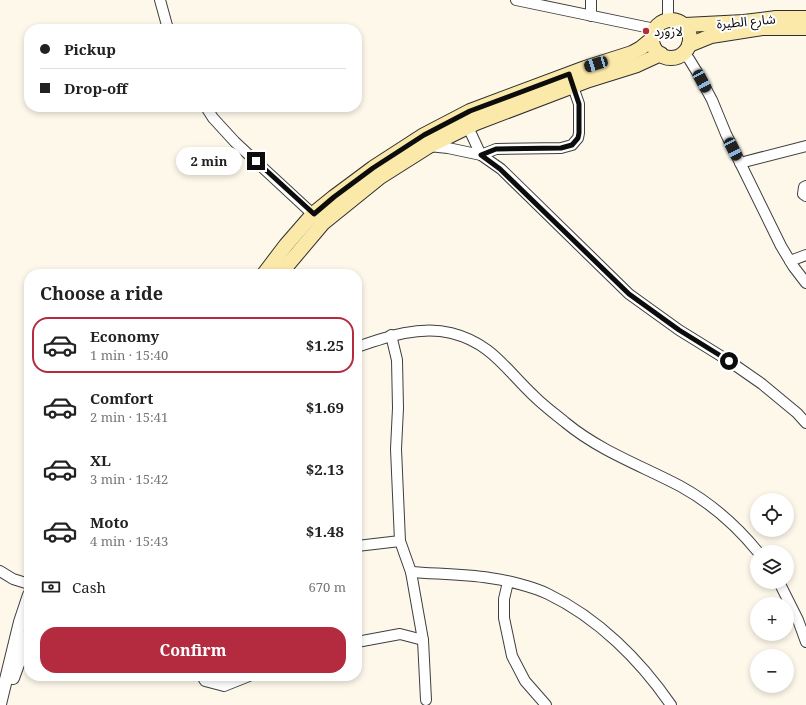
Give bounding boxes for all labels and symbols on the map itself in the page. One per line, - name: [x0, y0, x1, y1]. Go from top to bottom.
- street label: شارع الطيرة: [716, 9, 776, 35]
- place label: لازورد: [654, 22, 683, 40]
- marker: لازورد: [641, 26, 651, 36]
- car: [583, 55, 609, 73]
- car: [691, 68, 713, 94]
- car: [722, 136, 744, 162]
- callout: 2 min: [176, 147, 242, 175]
- route end: [247, 152, 265, 170]
- route start: [720, 352, 738, 370]

